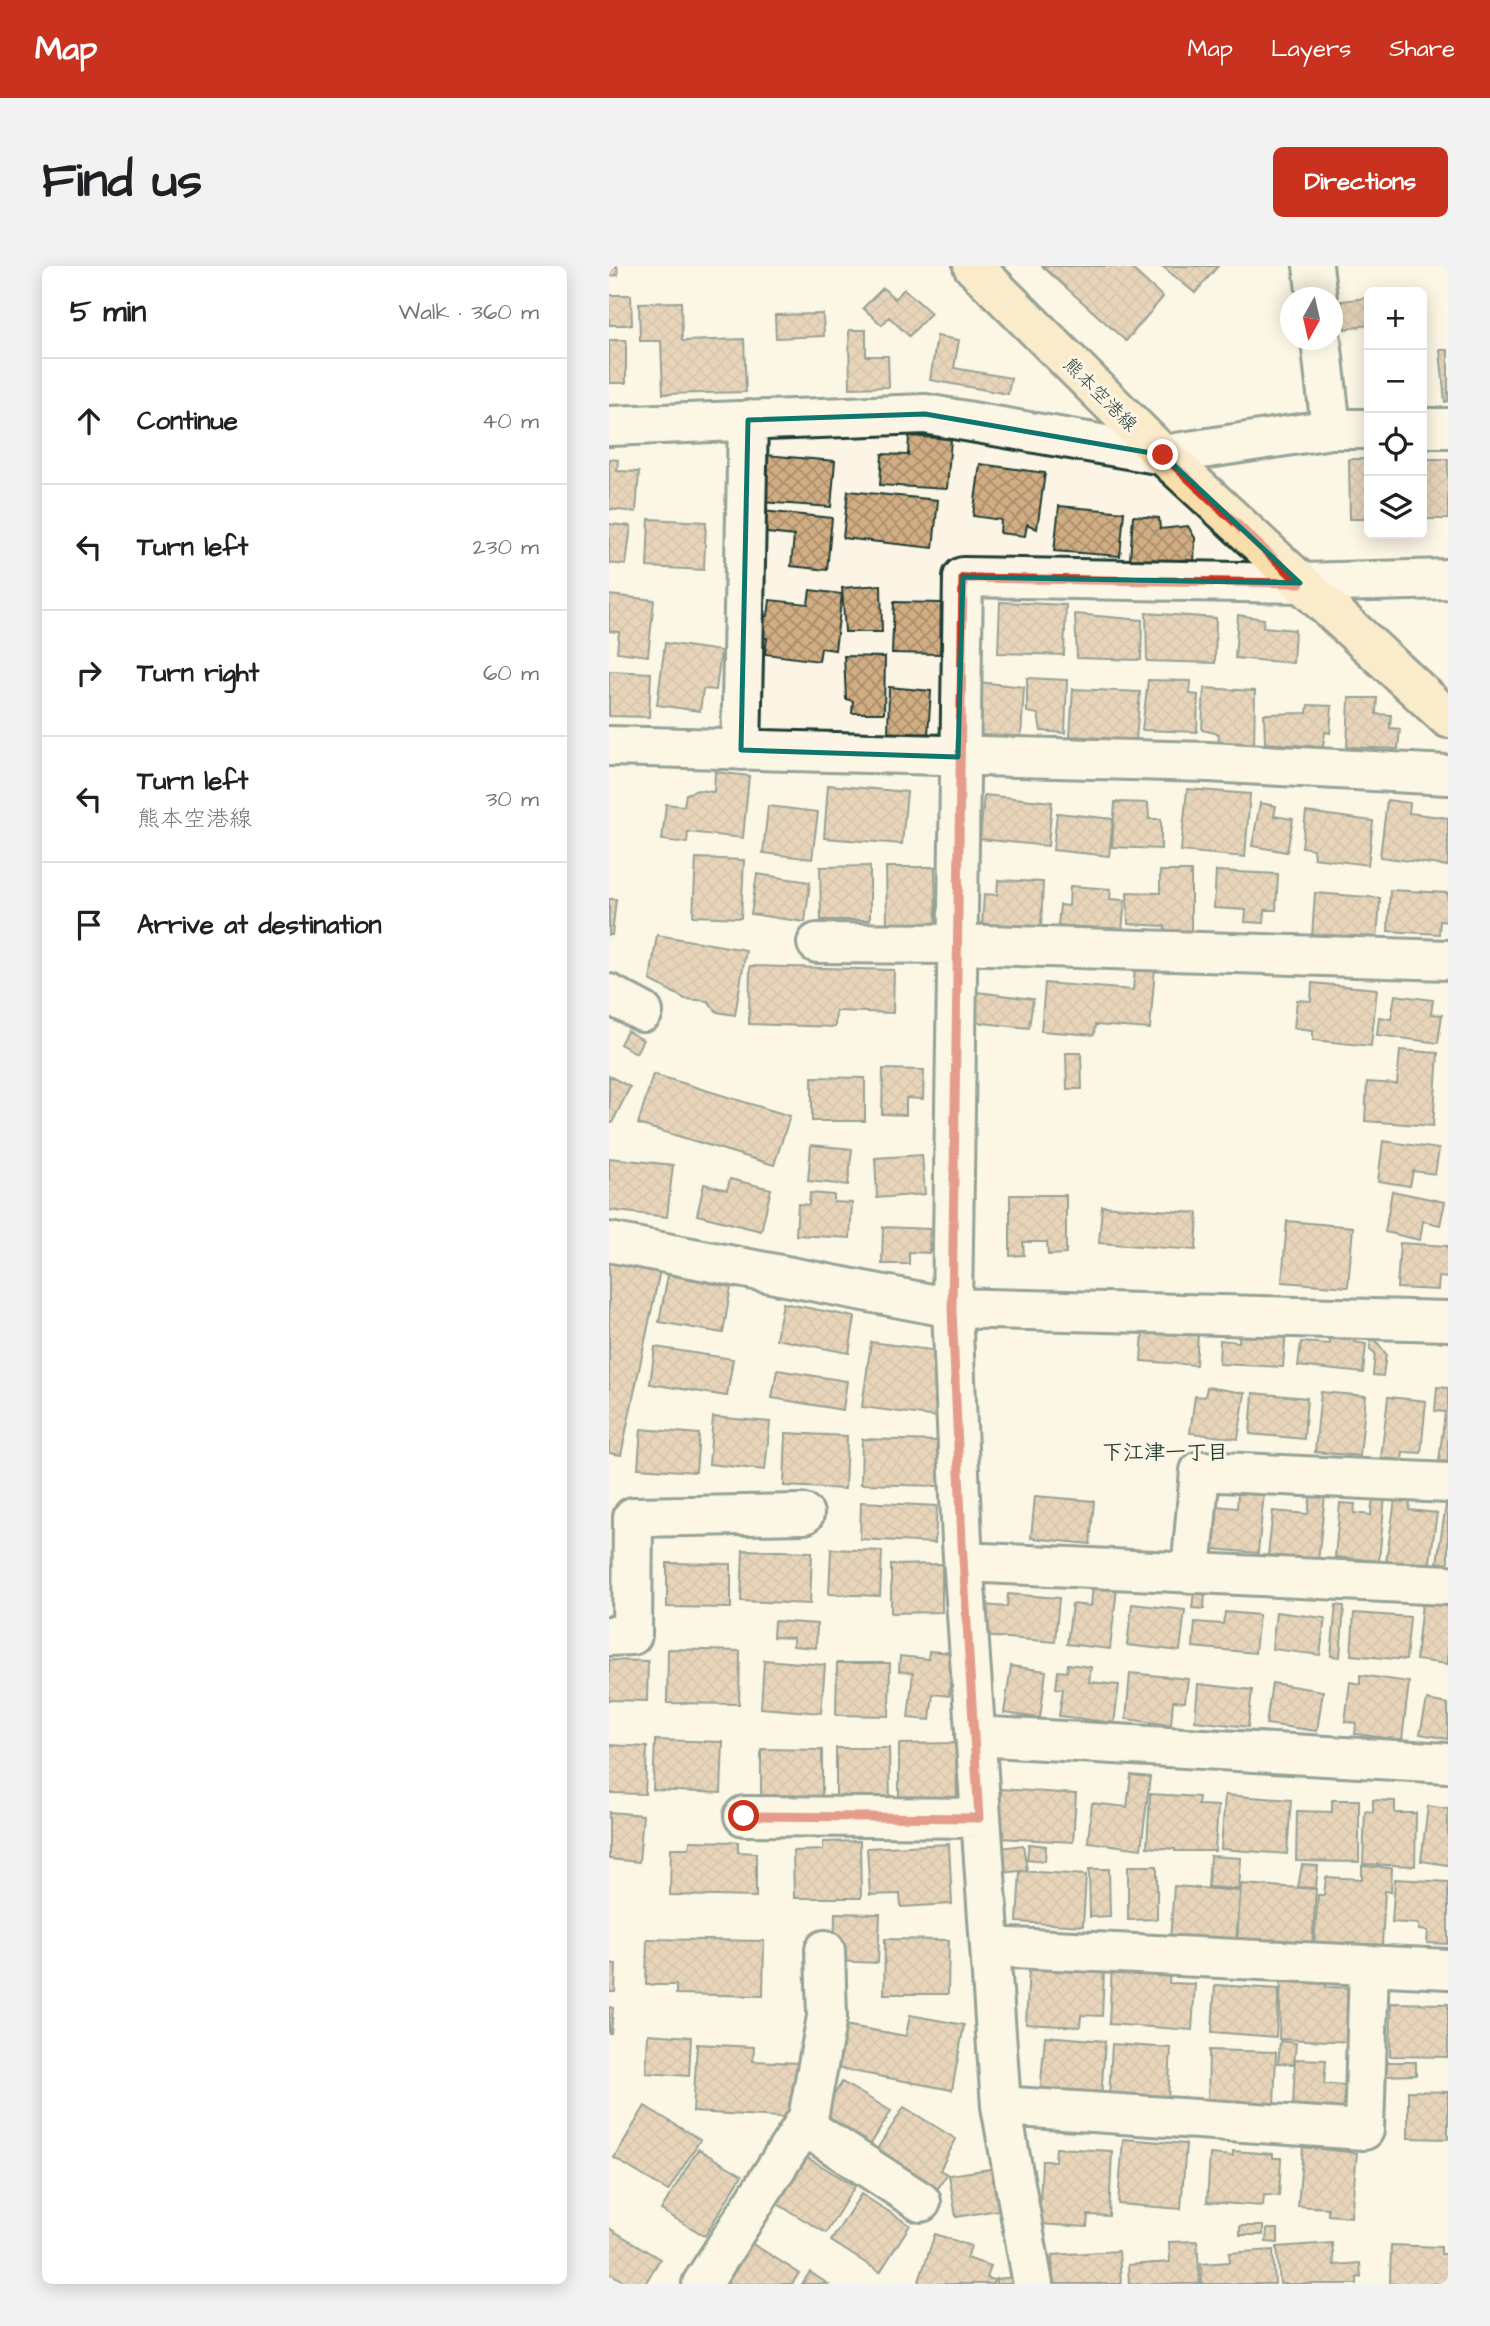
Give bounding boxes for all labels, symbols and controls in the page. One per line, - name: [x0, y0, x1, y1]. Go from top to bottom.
- text: Map: [35, 26, 97, 72]
- text: Map: [1188, 32, 1233, 66]
- text: Layers: [1271, 32, 1351, 66]
- text: Share: [1389, 32, 1455, 66]
- button: Directions: [1273, 147, 1448, 217]
- text: Find us: [42, 148, 202, 216]
- north arrow: [1280, 287, 1343, 350]
- map controls: [1364, 287, 1427, 539]
- button: +: [1364, 287, 1427, 350]
- text: 5 min: [70, 291, 146, 333]
- text: Walk · 360 m: [399, 296, 539, 328]
- button: −: [1364, 350, 1427, 413]
- street label: 熊本空港線: [1057, 352, 1143, 438]
- icon: ahead: [70, 402, 108, 440]
- text: Continue: [137, 403, 238, 439]
- text: 40 m: [482, 405, 539, 437]
- button: locate: [1364, 413, 1427, 476]
- route end: [1147, 439, 1178, 470]
- button: layers: [1364, 476, 1427, 539]
- icon: left: [70, 528, 108, 566]
- text: Turn left: [137, 529, 248, 565]
- text: 230 m: [473, 531, 539, 563]
- icon: right: [70, 654, 108, 692]
- text: Turn right: [137, 655, 259, 691]
- text: 60 m: [483, 657, 539, 689]
- text: Turn left: [137, 763, 248, 799]
- icon: left: [70, 780, 108, 818]
- text: 30 m: [486, 783, 539, 815]
- text: 熊本空港線: [137, 803, 252, 835]
- icon: arrive: [70, 906, 108, 944]
- text: Arrive at destination: [137, 907, 382, 943]
- district label: 下江津一丁目: [1102, 1438, 1228, 1467]
- route start: [728, 1800, 759, 1831]

